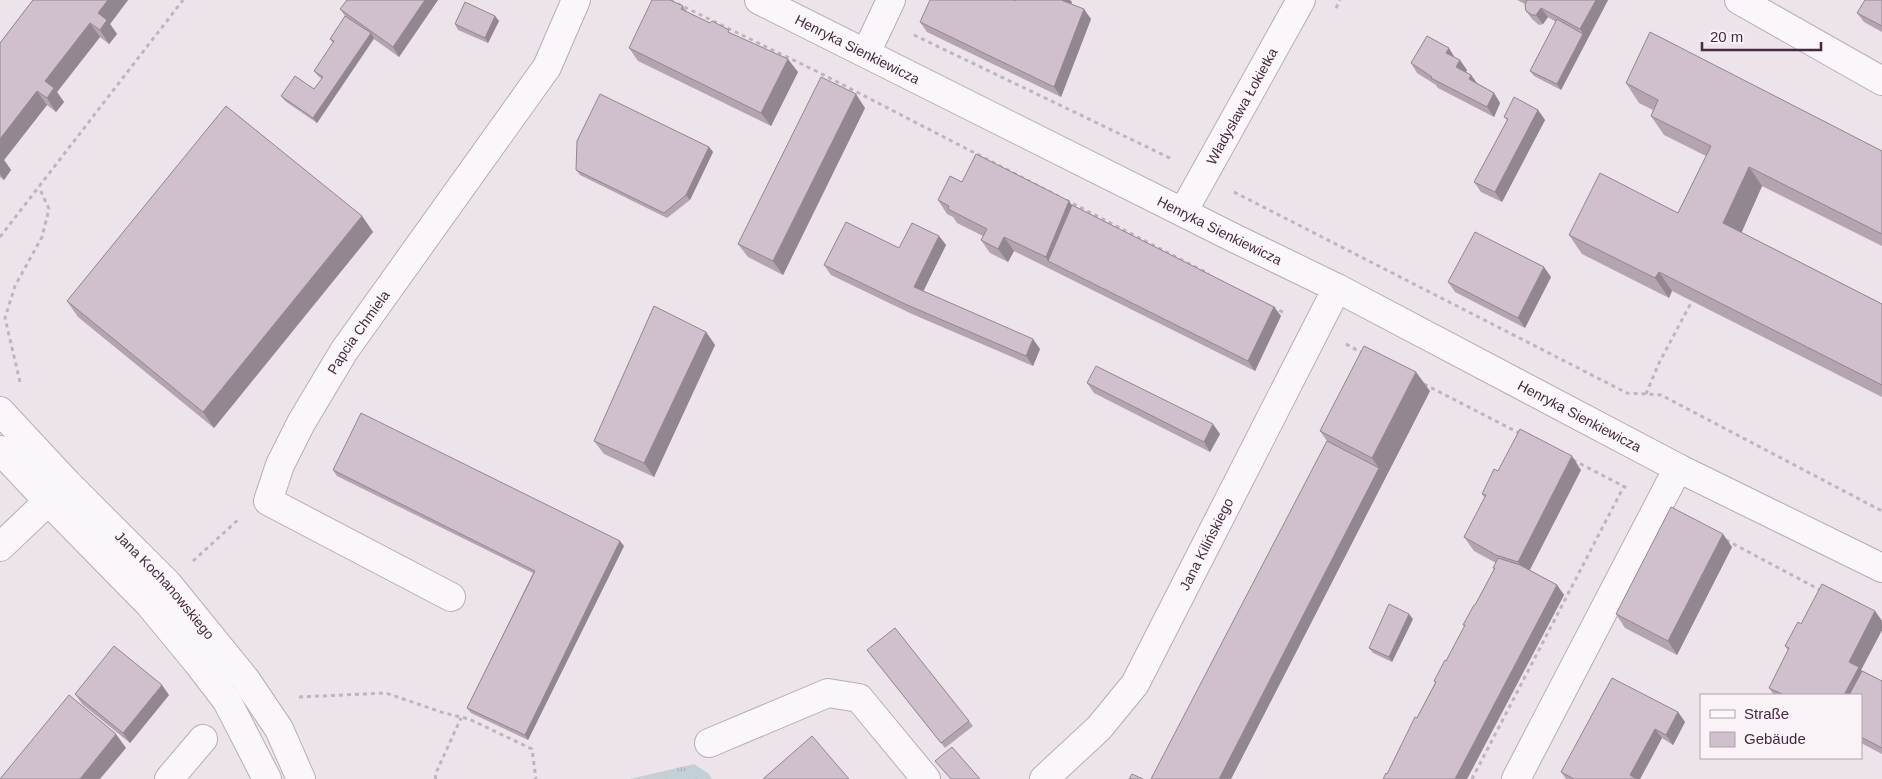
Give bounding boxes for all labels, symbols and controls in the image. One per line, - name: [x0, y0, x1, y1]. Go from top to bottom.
- street label: Henryka Sienkiewicza: [792, 11, 922, 87]
- scale bar: [1702, 20, 1821, 52]
- text: 20 m: [1710, 28, 1743, 45]
- street label: Władysława Łokietka: [1203, 45, 1281, 167]
- street label: Henryka Sienkiewicza: [1155, 193, 1285, 268]
- street label: Papcia Chmiela: [324, 287, 393, 377]
- street label: Henryka Sienkiewicza: [1515, 377, 1644, 455]
- street label: Jana Kilińskiego: [1176, 495, 1237, 593]
- street label: Jana Kochanowskiego: [112, 528, 218, 643]
- legend: [1700, 694, 1862, 759]
- text: Straße: [1744, 705, 1789, 722]
- text: Gebäude: [1744, 730, 1806, 747]

